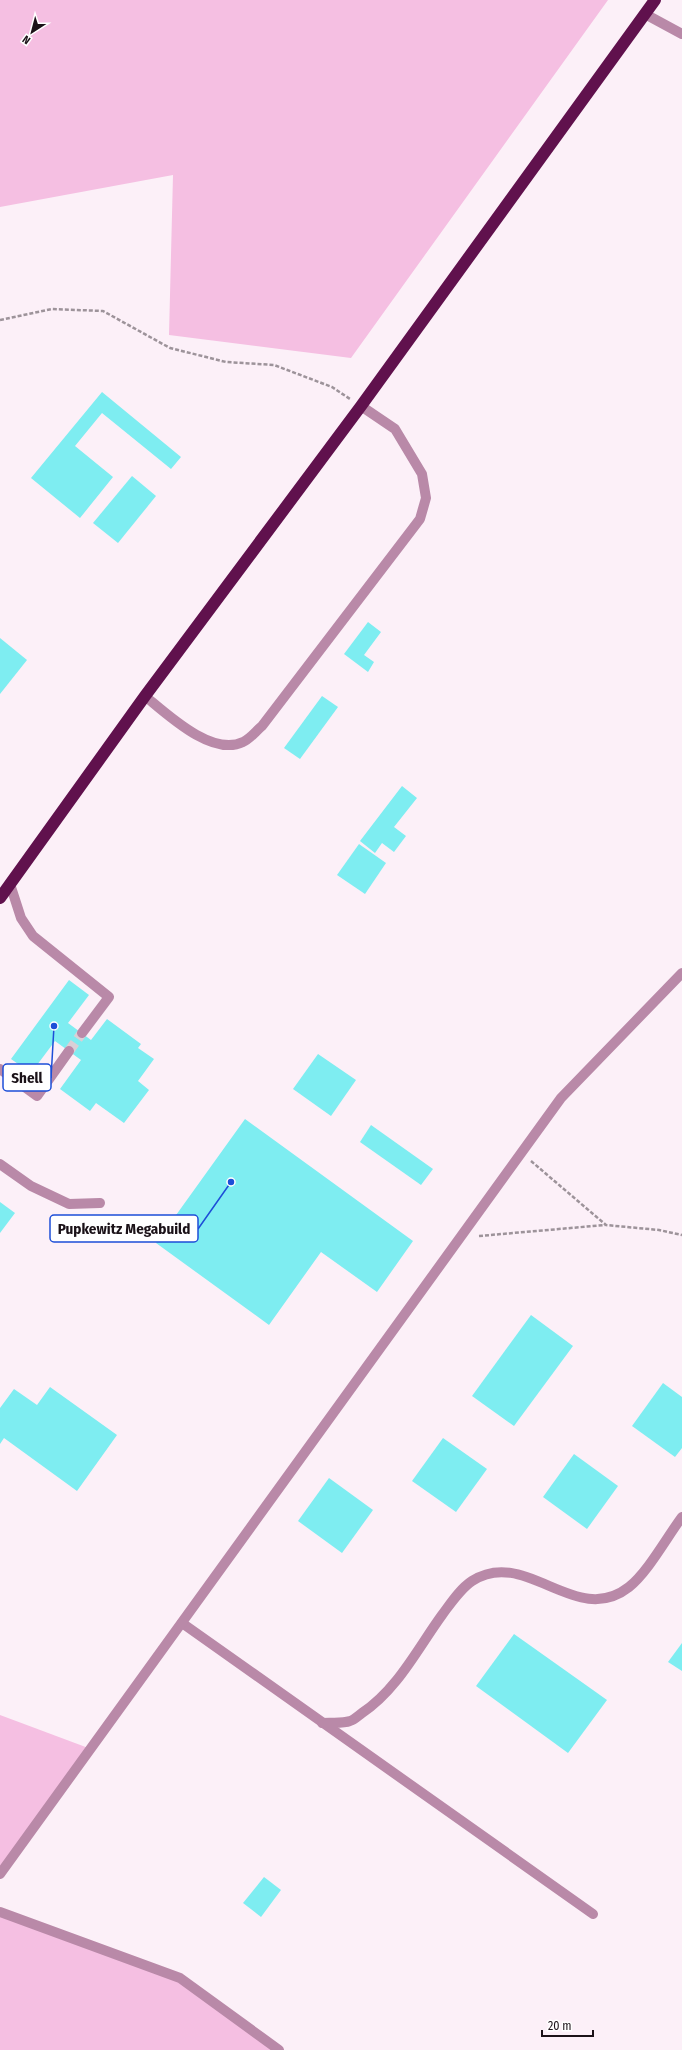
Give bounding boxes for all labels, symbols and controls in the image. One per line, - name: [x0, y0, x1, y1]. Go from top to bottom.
- north arrow: [12, 12, 52, 52]
- text: N: [20, 32, 33, 47]
- callout: Shell: [3, 1064, 51, 1091]
- text: Shell: [11, 1069, 44, 1087]
- callout: Pupkewitz Megabuild: [50, 1215, 198, 1242]
- text: Pupkewitz Megabuild: [58, 1220, 190, 1238]
- scale bar: [542, 2012, 593, 2038]
- text: 20 m: [548, 2019, 572, 2033]

